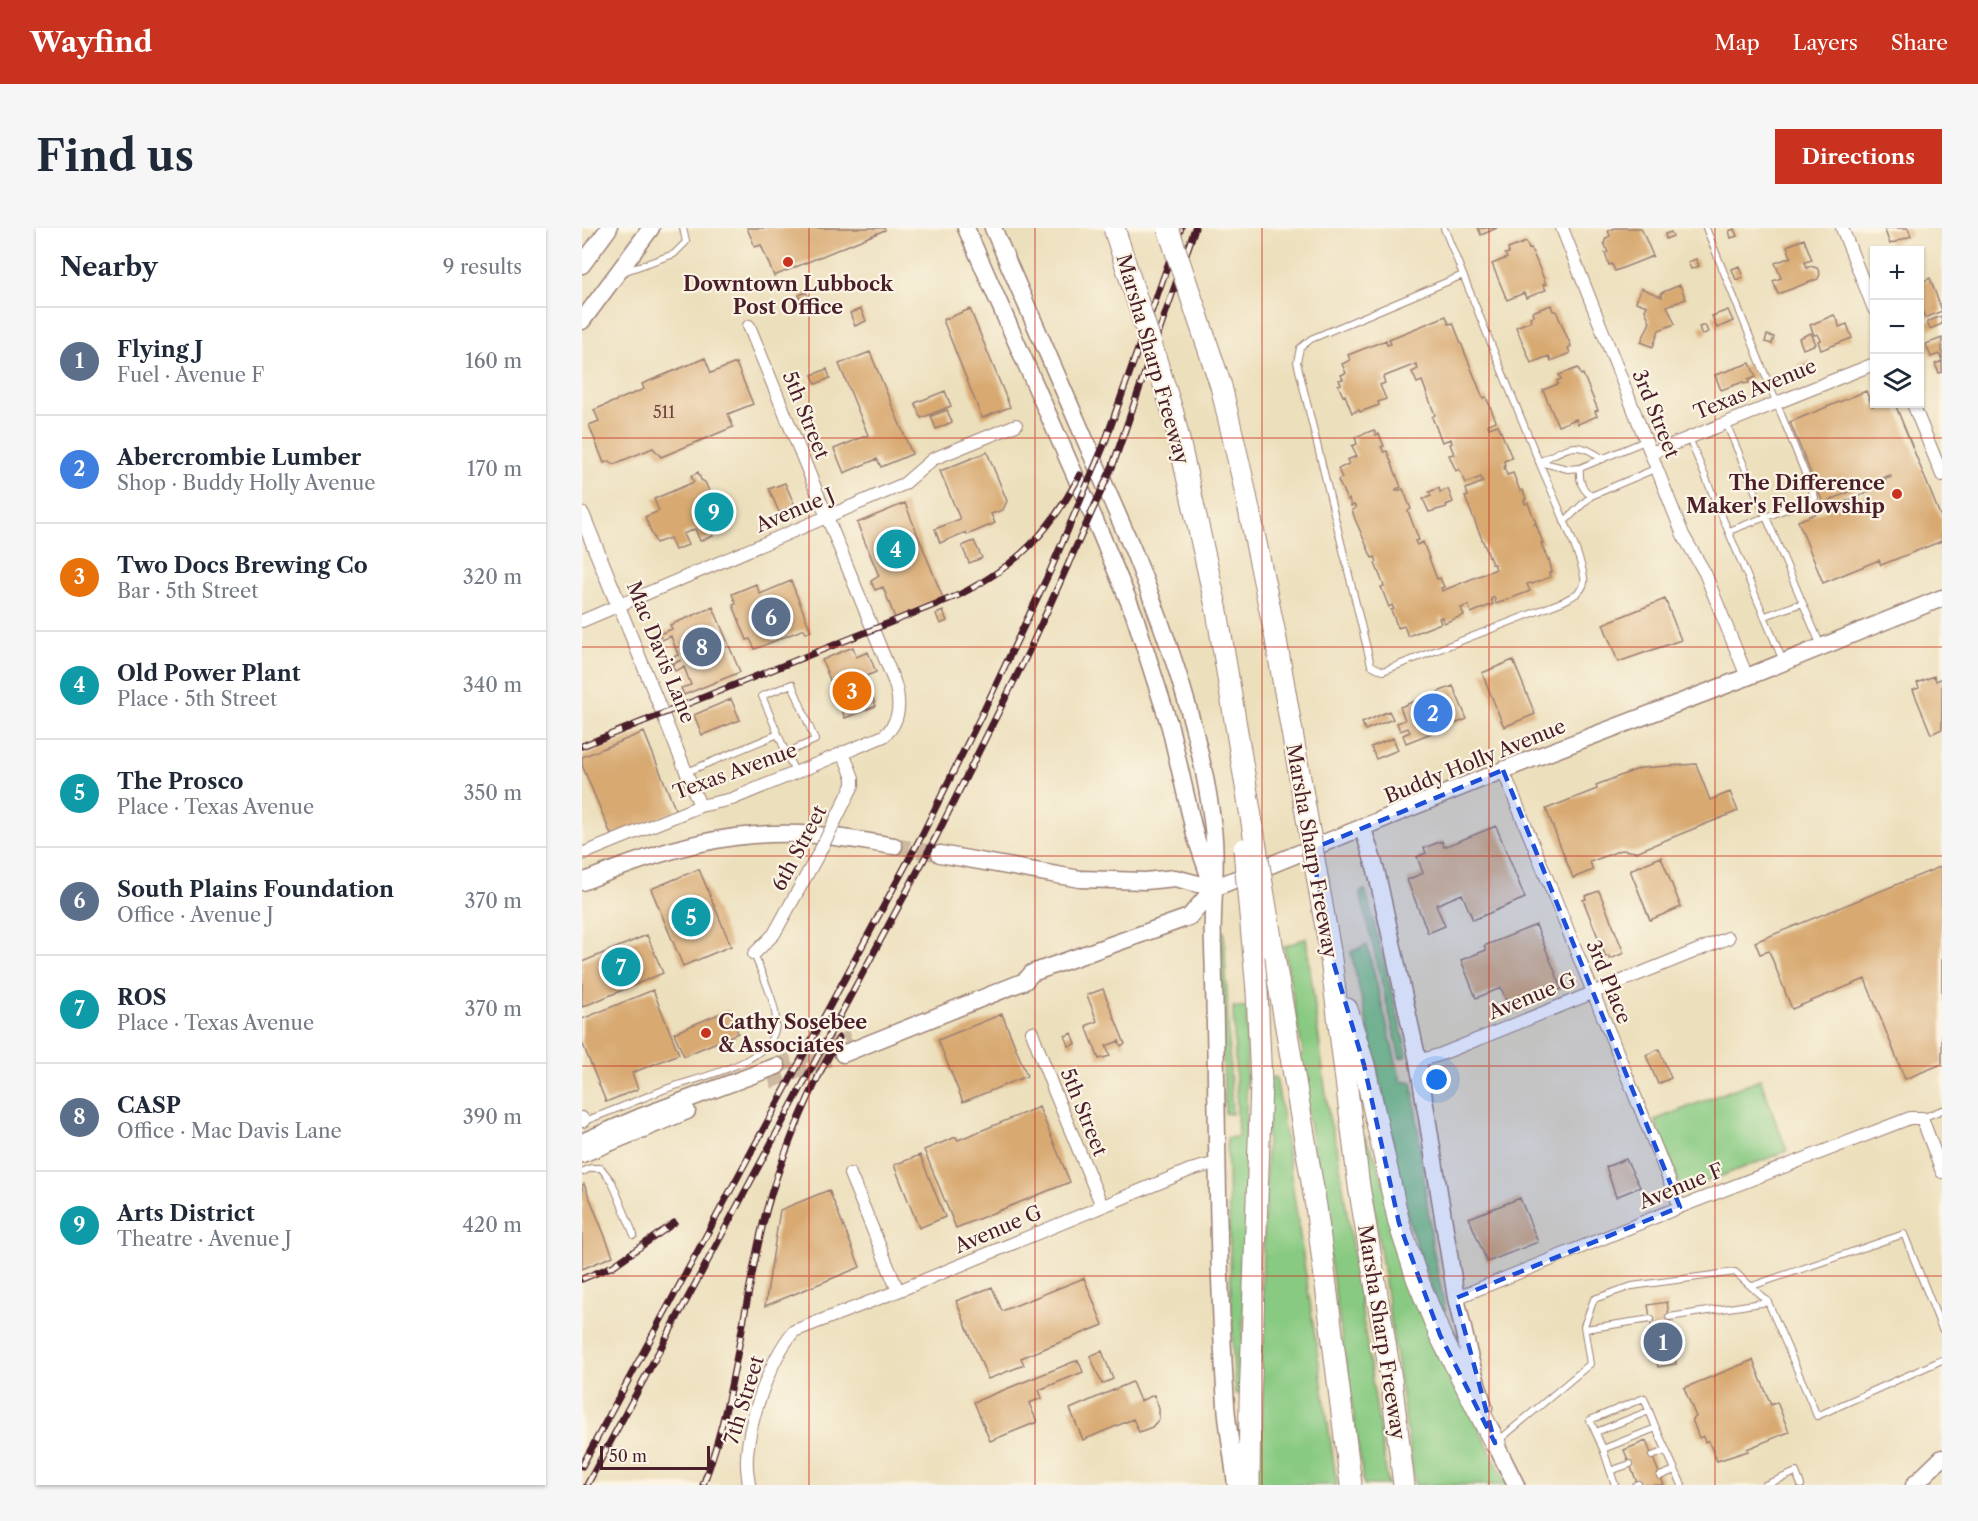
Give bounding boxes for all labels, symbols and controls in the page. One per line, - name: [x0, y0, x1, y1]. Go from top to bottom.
- text: Wayfind: [30, 25, 152, 59]
- text: Map: [1715, 30, 1760, 55]
- text: Layers: [1793, 30, 1858, 55]
- text: Share: [1891, 30, 1948, 55]
- button: Directions: [1775, 129, 1942, 184]
- text: Find us: [36, 130, 194, 182]
- map controls: [1870, 246, 1924, 408]
- button: +: [1870, 246, 1924, 300]
- text: Nearby: [60, 251, 158, 283]
- street label: Marsha Sharp Freeway: [1112, 251, 1195, 468]
- text: 9 results: [443, 255, 522, 279]
- marker: Downtown Lubbock Post Office: [781, 255, 795, 269]
- place label: Downtown Lubbock Post Office: [683, 272, 894, 319]
- button: −: [1870, 300, 1924, 354]
- text: Flying J: [117, 336, 203, 363]
- text: 1: [75, 349, 84, 373]
- text: 160 m: [465, 349, 522, 373]
- street label: Texas Avenue: [1690, 354, 1820, 424]
- button: layers: [1870, 354, 1924, 408]
- text: Fuel · Avenue F: [117, 363, 264, 387]
- street label: 3rd Street: [1627, 366, 1685, 462]
- street label: 5th Street: [778, 368, 834, 462]
- house number: 511: [653, 402, 675, 422]
- text: Abercrombie Lumber: [117, 444, 361, 471]
- text: 2: [74, 457, 85, 481]
- text: 170 m: [467, 457, 522, 481]
- text: Shop · Buddy Holly Avenue: [117, 471, 375, 495]
- place label: The Difference Maker's Fellowship: [1686, 471, 1885, 518]
- street label: Avenue J: [751, 483, 838, 538]
- marker: The Difference Maker's Fellowship: [1890, 487, 1904, 501]
- pin: 9: [694, 490, 734, 534]
- pin: 4: [876, 526, 916, 572]
- text: Two Docs Brewing Co: [117, 552, 368, 579]
- text: 3: [74, 565, 85, 589]
- text: 320 m: [463, 565, 522, 589]
- street label: Mac Davis Lane: [622, 578, 700, 726]
- text: Bar · 5th Street: [117, 579, 258, 603]
- pin: 6: [752, 594, 790, 640]
- pin: 8: [682, 624, 722, 670]
- text: Old Power Plant: [117, 660, 301, 687]
- pin: 3: [832, 668, 872, 714]
- text: 4: [74, 673, 85, 697]
- text: 340 m: [463, 673, 522, 697]
- text: Place · 5th Street: [117, 687, 277, 711]
- pin: 2: [1414, 690, 1452, 736]
- street label: Buddy Holly Avenue: [1381, 714, 1569, 808]
- street label: Texas Avenue: [670, 737, 800, 805]
- street label: Marsha Sharp Freeway: [1281, 742, 1343, 961]
- text: The Prosco: [117, 768, 244, 795]
- text: 5: [74, 781, 85, 805]
- text: 350 m: [464, 781, 522, 805]
- text: Place · Texas Avenue: [117, 795, 314, 819]
- street label: 6th Street: [767, 801, 831, 895]
- text: South Plains Foundation: [117, 876, 394, 903]
- text: 6: [74, 889, 85, 913]
- text: 370 m: [465, 889, 522, 913]
- pin: 5: [672, 894, 710, 940]
- text: Office · Avenue J: [117, 903, 274, 927]
- street label: 3rd Place: [1581, 937, 1637, 1027]
- pin: 7: [602, 944, 640, 990]
- street label: Avenue G: [1484, 968, 1579, 1025]
- text: ROS: [117, 984, 167, 1011]
- text: 7: [74, 997, 85, 1021]
- text: 370 m: [465, 997, 522, 1021]
- place label: Cathy Sosebee & Associates: [718, 1010, 867, 1057]
- text: Place · Texas Avenue: [117, 1011, 314, 1035]
- marker: Cathy Sosebee & Associates: [699, 1026, 713, 1040]
- street label: 5th Street: [1056, 1065, 1112, 1159]
- your location: [1422, 1065, 1451, 1094]
- text: CASP: [117, 1092, 181, 1119]
- text: 8: [73, 1105, 86, 1129]
- text: 390 m: [463, 1105, 522, 1129]
- text: Office · Mac Davis Lane: [117, 1119, 342, 1143]
- street label: Avenue F: [1634, 1158, 1727, 1214]
- text: Arts District: [117, 1200, 255, 1227]
- street label: Avenue G: [950, 1200, 1045, 1259]
- text: 9: [74, 1213, 85, 1237]
- text: 420 m: [462, 1213, 522, 1237]
- street label: Marsha Sharp Freeway: [1353, 1223, 1411, 1442]
- text: Theatre · Avenue J: [117, 1227, 292, 1251]
- pin: 1: [1644, 1320, 1682, 1364]
- street label: 7th Street: [719, 1353, 769, 1447]
- scale bar: [600, 1443, 710, 1470]
- text: 50 m: [609, 1446, 647, 1466]

